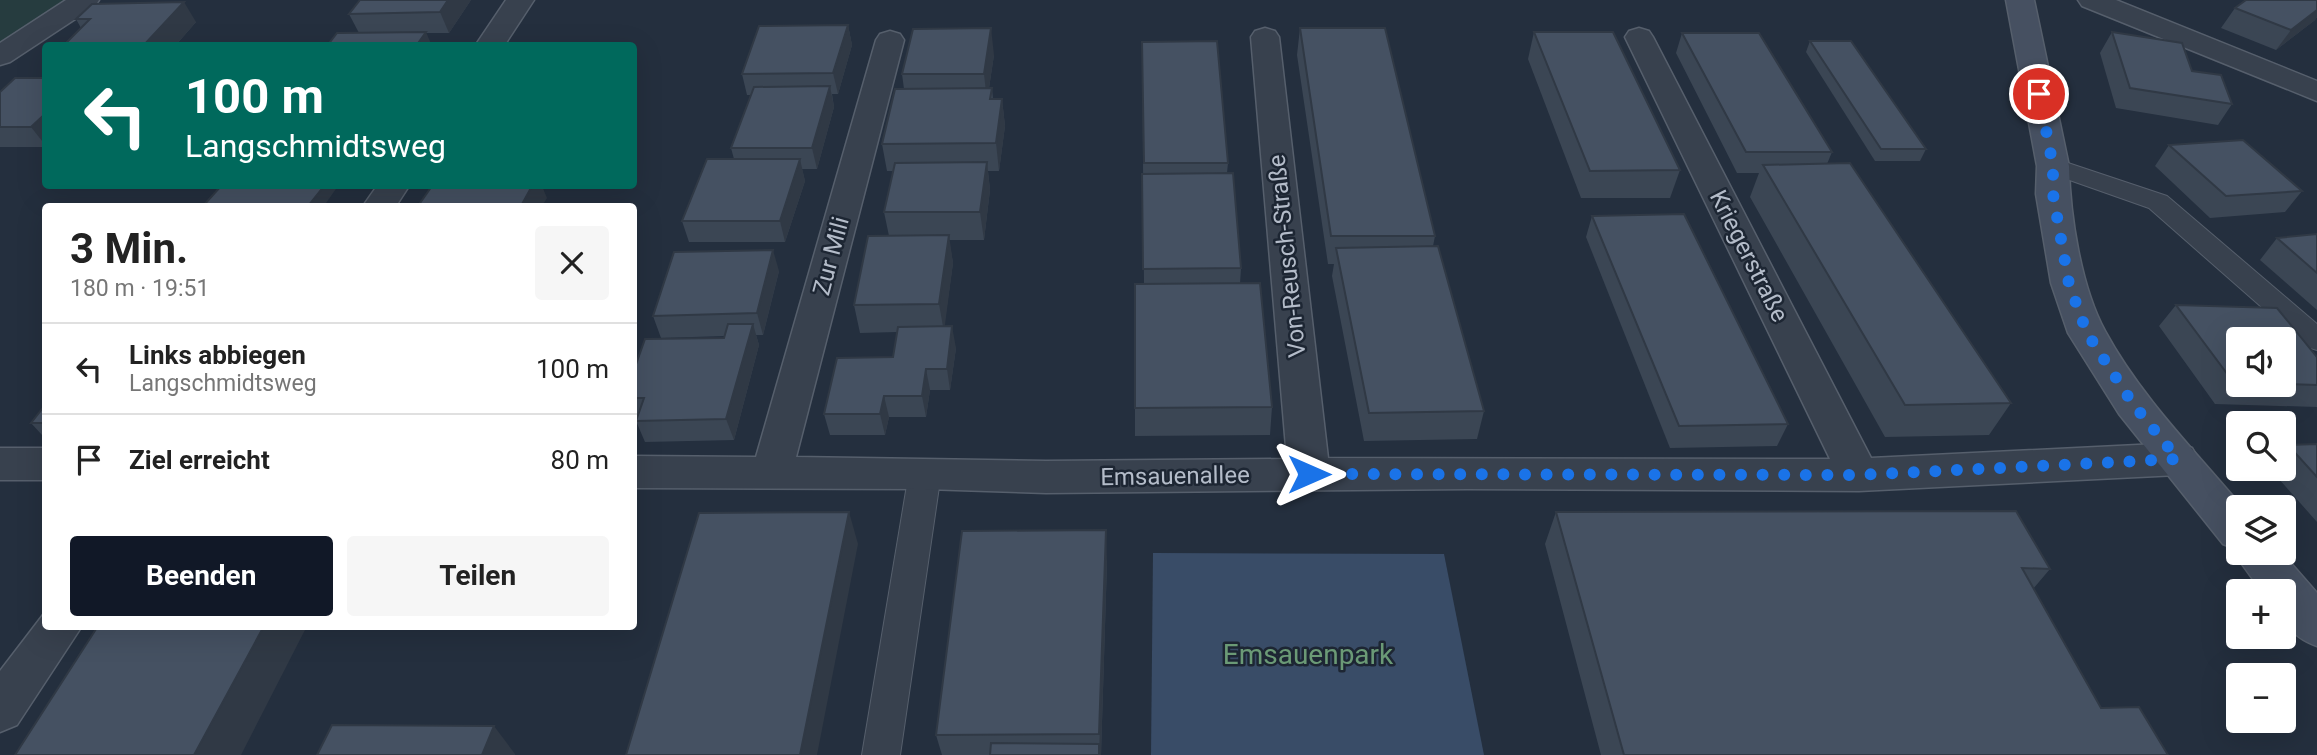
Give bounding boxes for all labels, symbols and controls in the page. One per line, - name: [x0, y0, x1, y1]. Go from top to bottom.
- pin: [2009, 64, 2069, 124]
- text: 100 m: [185, 68, 324, 125]
- icon: left: [70, 70, 161, 161]
- icon: arrive: [2020, 75, 2058, 113]
- text: Langschmidtsweg: [185, 127, 446, 165]
- street label: Von-Reusch-Straße: [1262, 153, 1312, 359]
- street label: Kriegerstraße: [1704, 185, 1794, 327]
- street label: Zur Mili: [807, 214, 855, 298]
- text: 3 Min.: [70, 224, 188, 273]
- button: close: [535, 226, 609, 300]
- text: 180 m · 19:51: [70, 275, 209, 302]
- map controls: [2226, 327, 2296, 733]
- button: sound: [2226, 327, 2296, 397]
- text: Links abbiegen: [129, 340, 306, 370]
- icon: left: [70, 350, 108, 388]
- text: 100 m: [536, 354, 609, 384]
- text: Langschmidtsweg: [129, 370, 317, 397]
- button: search: [2226, 411, 2296, 481]
- position arrow: [1272, 437, 1346, 511]
- icon: arrive: [70, 441, 108, 479]
- text: Ziel erreicht: [129, 445, 270, 475]
- text: 80 m: [551, 445, 609, 475]
- street label: Emsauenallee: [1100, 461, 1250, 491]
- button: layers: [2226, 495, 2296, 565]
- button: Beenden: [70, 536, 333, 616]
- button: Teilen: [347, 536, 609, 616]
- button: +: [2226, 579, 2296, 649]
- park label: Emsauenpark: [1223, 638, 1394, 671]
- button: −: [2226, 663, 2296, 733]

